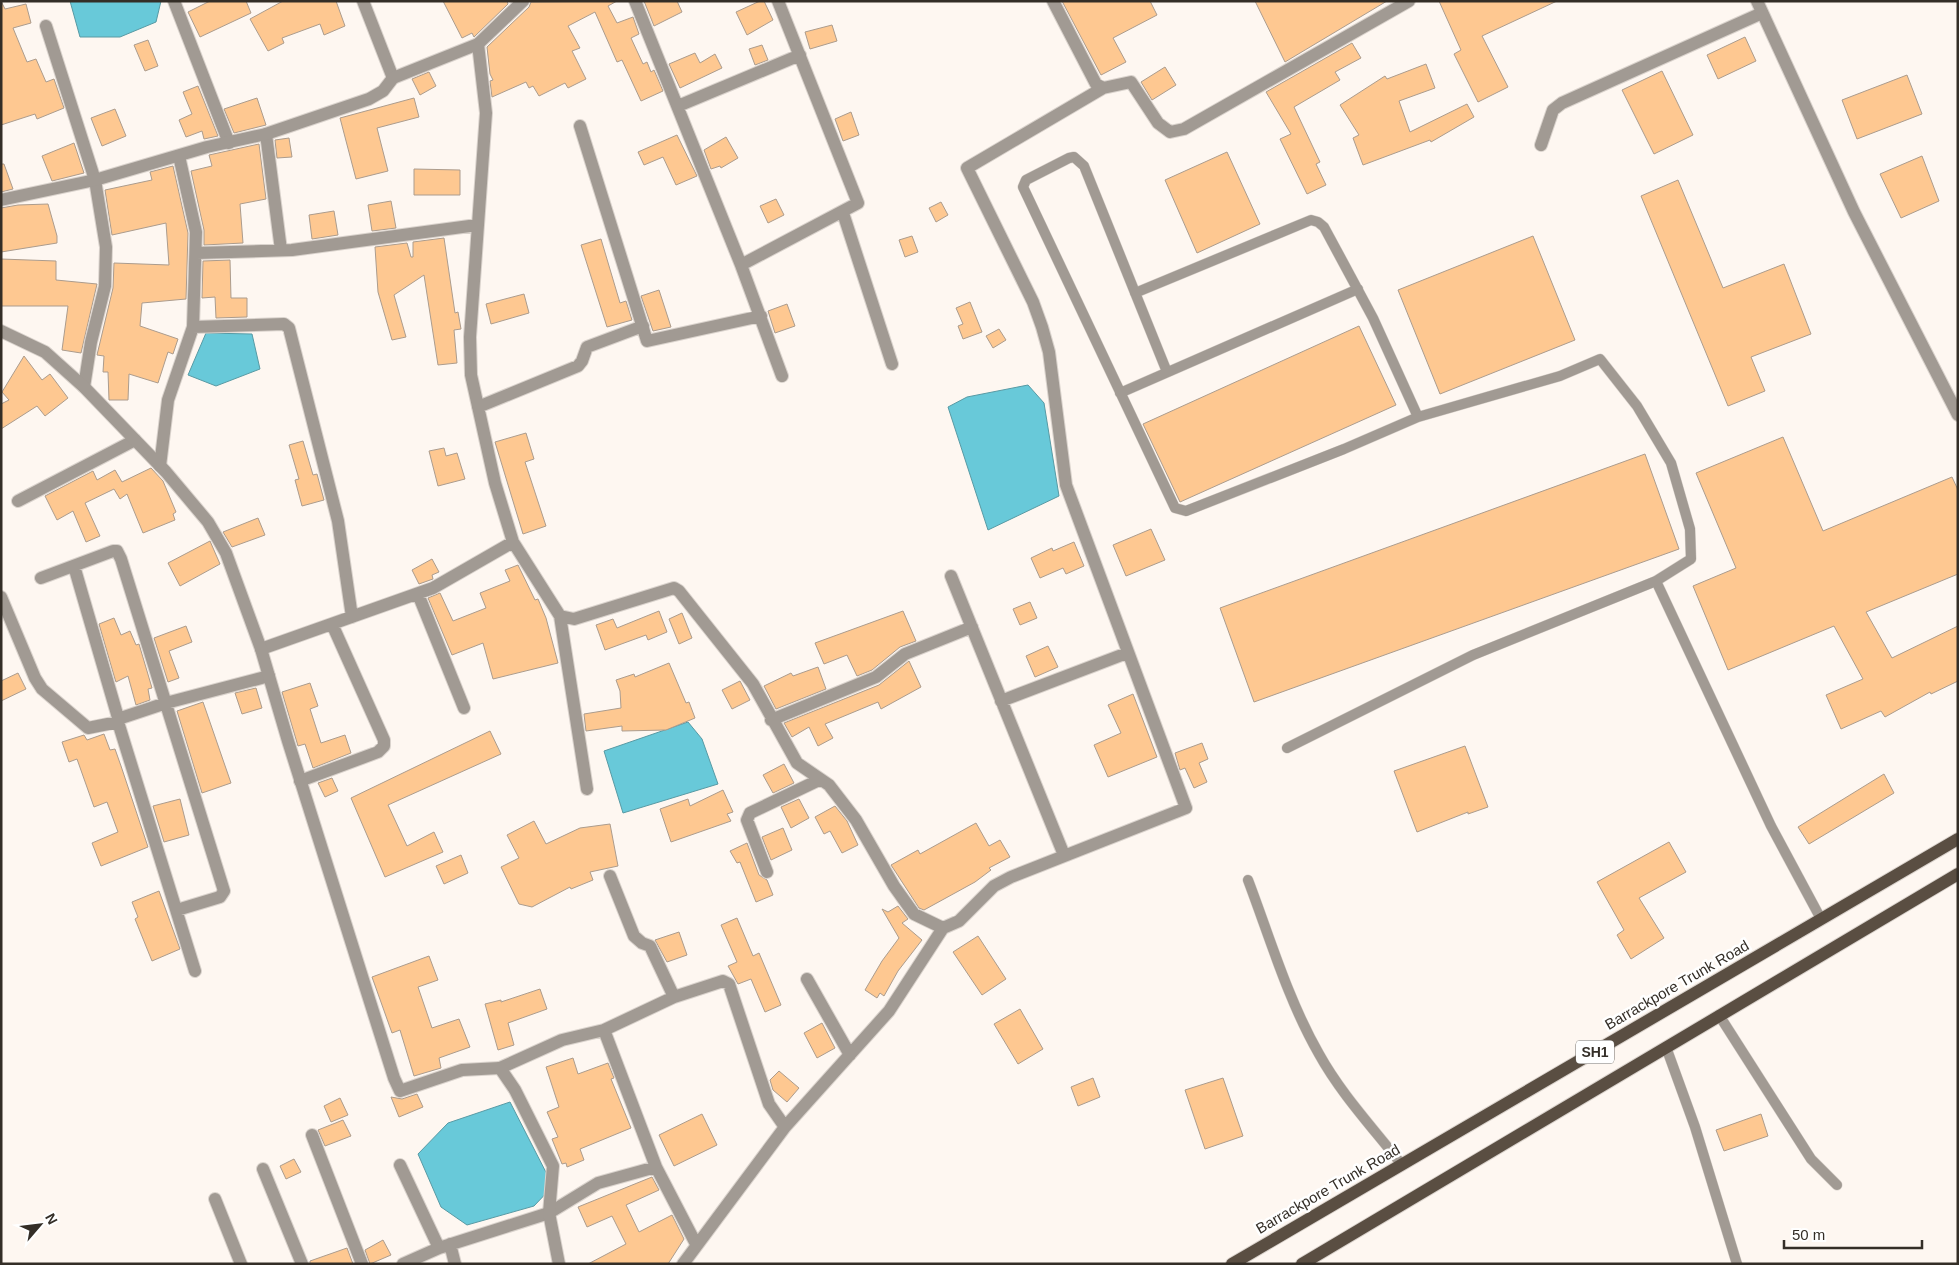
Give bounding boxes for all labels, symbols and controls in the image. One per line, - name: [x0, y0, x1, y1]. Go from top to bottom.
- street label: Barrackpore Trunk Road: [1602, 936, 1752, 1033]
- road number: SH1: [1576, 1040, 1614, 1064]
- street label: Barrackpore Trunk Road: [1253, 1140, 1403, 1237]
- north arrow: [15, 1200, 65, 1250]
- text: N: [42, 1211, 61, 1227]
- scale bar: [1784, 1218, 1922, 1250]
- text: 50 m: [1792, 1226, 1825, 1243]

